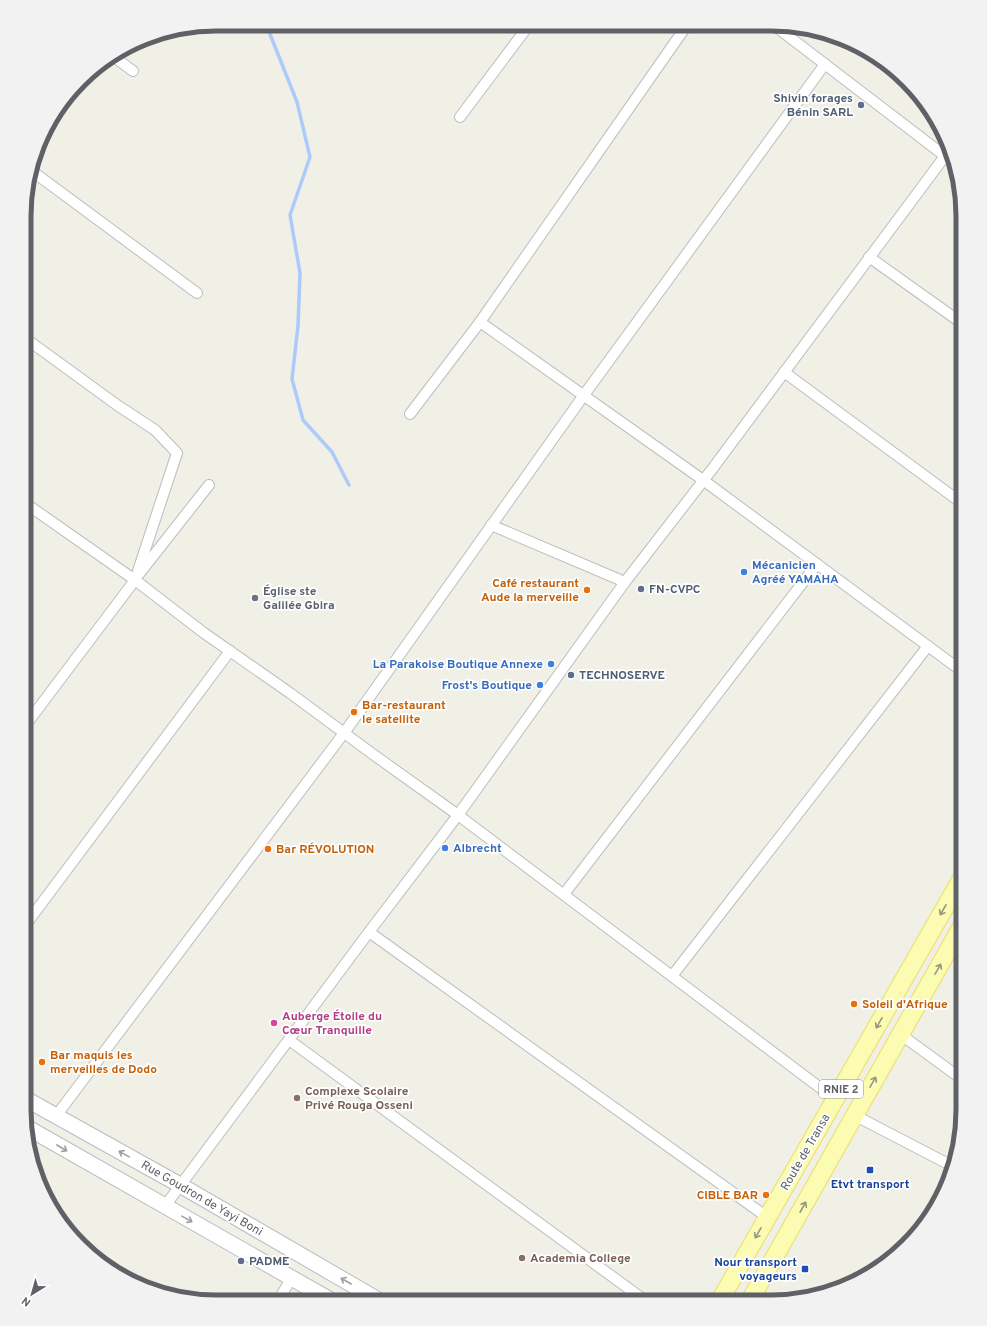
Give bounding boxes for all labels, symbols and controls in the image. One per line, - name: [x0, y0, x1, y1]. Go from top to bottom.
- place label: Shivin forages Bénin SARL: [773, 91, 853, 121]
- marker: Shivin forages Bénin SARL: [856, 100, 866, 110]
- place label: Mécanicien Agréé YAMAHA: [752, 558, 839, 588]
- marker: Mécanicien Agréé YAMAHA: [739, 567, 749, 577]
- place label: Café restaurant Aude la merveille: [481, 576, 579, 606]
- place label: FN-CVPC: [649, 582, 701, 598]
- place label: Église ste Galilée Gbira: [263, 584, 335, 614]
- marker: FN-CVPC: [636, 584, 646, 594]
- marker: Café restaurant Aude la merveille: [582, 585, 592, 595]
- marker: Église ste Galilée Gbira: [250, 593, 260, 603]
- place label: La Parakoise Boutique Annexe: [373, 657, 543, 673]
- marker: La Parakoise Boutique Annexe: [546, 659, 556, 669]
- place label: TECHNOSERVE: [579, 668, 665, 684]
- marker: TECHNOSERVE: [566, 670, 576, 680]
- place label: Frost's Boutique: [442, 678, 532, 694]
- marker: Frost's Boutique: [535, 680, 545, 690]
- place label: Bar-restaurant le satellite: [362, 698, 446, 728]
- marker: Bar-restaurant le satellite: [349, 707, 359, 717]
- place label: Albrecht: [453, 841, 502, 857]
- place label: Bar RÉVOLUTION: [276, 842, 374, 858]
- marker: Albrecht: [440, 843, 450, 853]
- marker: Bar RÉVOLUTION: [263, 844, 273, 854]
- one-way arrow: [939, 904, 947, 916]
- one-way arrow: [934, 963, 942, 975]
- place label: Soleil d'Afrique: [862, 997, 948, 1013]
- marker: Soleil d'Afrique: [849, 999, 859, 1009]
- place label: Auberge Étoile du Cœur Tranquille: [282, 1009, 382, 1039]
- one-way arrow: [875, 1017, 883, 1029]
- marker: Auberge Étoile du Cœur Tranquille: [269, 1018, 279, 1028]
- place label: Bar maquis les merveilles de Dodo: [50, 1048, 157, 1078]
- marker: Bar maquis les merveilles de Dodo: [37, 1057, 47, 1067]
- one-way arrow: [870, 1076, 878, 1088]
- road number: RNIE 2: [819, 1080, 863, 1098]
- place label: Complexe Scolaire Privé Rouga Osseni: [305, 1084, 413, 1114]
- marker: Complexe Scolaire Privé Rouga Osseni: [292, 1093, 302, 1103]
- street label: Route de Transa: [777, 1111, 834, 1194]
- one-way arrow: [56, 1144, 68, 1152]
- one-way arrow: [118, 1149, 130, 1157]
- street label: Rue Goudron de Yayi Boni: [138, 1157, 265, 1240]
- marker: Etvt transport: [865, 1165, 875, 1175]
- place label: Etvt transport: [831, 1177, 910, 1193]
- place label: CIBLE BAR: [697, 1188, 758, 1204]
- marker: CIBLE BAR: [761, 1190, 771, 1200]
- one-way arrow: [799, 1201, 807, 1213]
- one-way arrow: [181, 1215, 193, 1223]
- one-way arrow: [754, 1227, 762, 1239]
- place label: Academia College: [530, 1251, 631, 1267]
- marker: Academia College: [517, 1253, 527, 1263]
- place label: PADME: [249, 1254, 290, 1270]
- place label: Nour transport voyageurs: [714, 1255, 797, 1285]
- marker: PADME: [236, 1256, 246, 1266]
- marker: Nour transport voyageurs: [800, 1264, 810, 1274]
- north arrow: [12, 1274, 52, 1314]
- one-way arrow: [340, 1277, 352, 1285]
- text: N: [19, 1293, 34, 1309]

